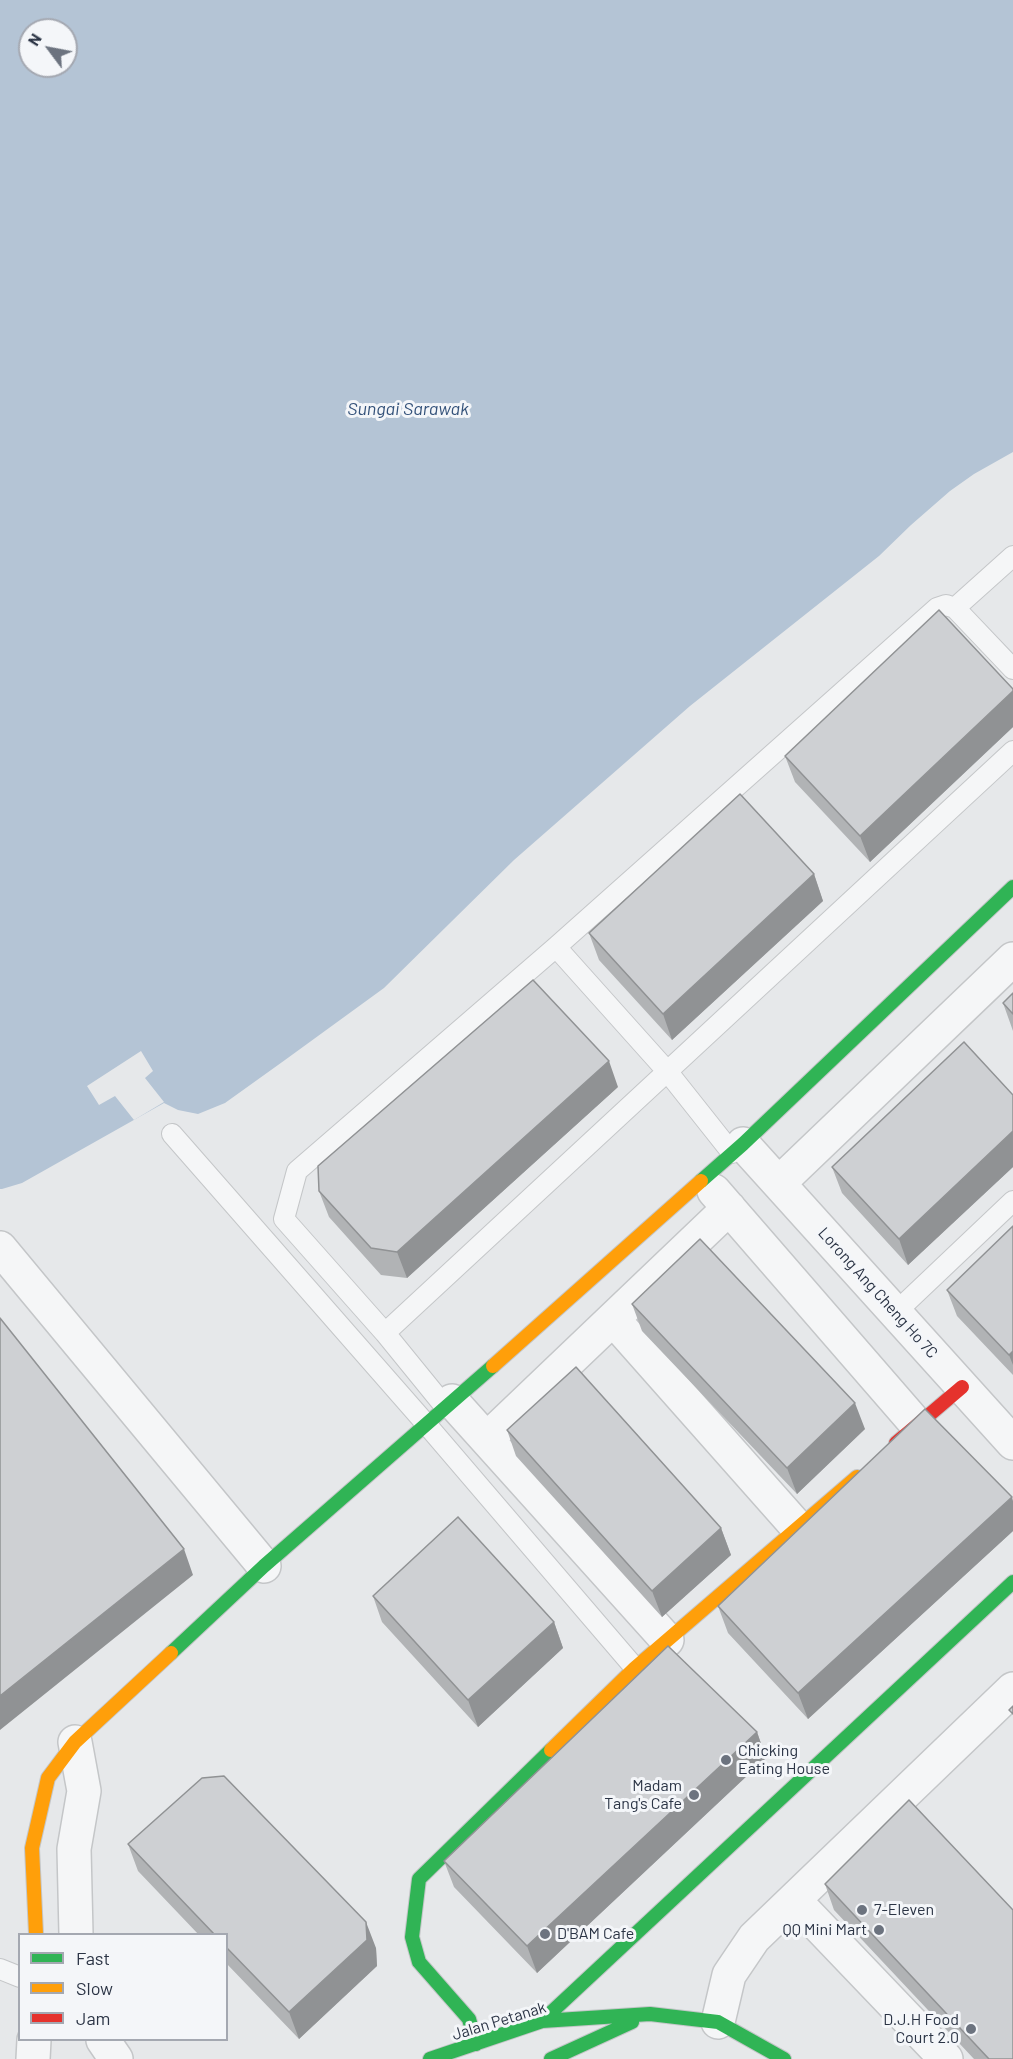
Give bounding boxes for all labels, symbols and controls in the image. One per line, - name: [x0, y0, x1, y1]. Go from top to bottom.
- north arrow: [18, 18, 78, 78]
- text: N: [23, 30, 45, 49]
- water label: Sungai Sarawak: [347, 398, 469, 420]
- street label: Lorong Ang Cheng Ho 7C: [814, 1224, 942, 1362]
- place label: Chicking Eating House: [738, 1741, 830, 1779]
- marker: Chicking Eating House: [719, 1753, 733, 1767]
- place label: Madam Tang's Cafe: [604, 1776, 682, 1814]
- marker: Madam Tang's Cafe: [687, 1788, 701, 1802]
- place label: 7-Eleven: [874, 1900, 934, 1920]
- marker: 7-Eleven: [855, 1903, 869, 1917]
- place label: QQ Mini Mart: [782, 1920, 867, 1940]
- marker: QQ Mini Mart: [872, 1923, 886, 1937]
- place label: D'BAM Cafe: [557, 1924, 634, 1944]
- marker: D'BAM Cafe: [538, 1927, 552, 1941]
- legend: [18, 1933, 228, 2041]
- text: Fast: [76, 1947, 110, 1969]
- text: Slow: [76, 1977, 113, 1999]
- street label: Jalan Petanak: [450, 1998, 548, 2044]
- text: Jam: [76, 2007, 110, 2029]
- place label: D.J.H Food Court 2.0: [883, 2010, 959, 2048]
- marker: D.J.H Food Court 2.0: [964, 2022, 978, 2036]

